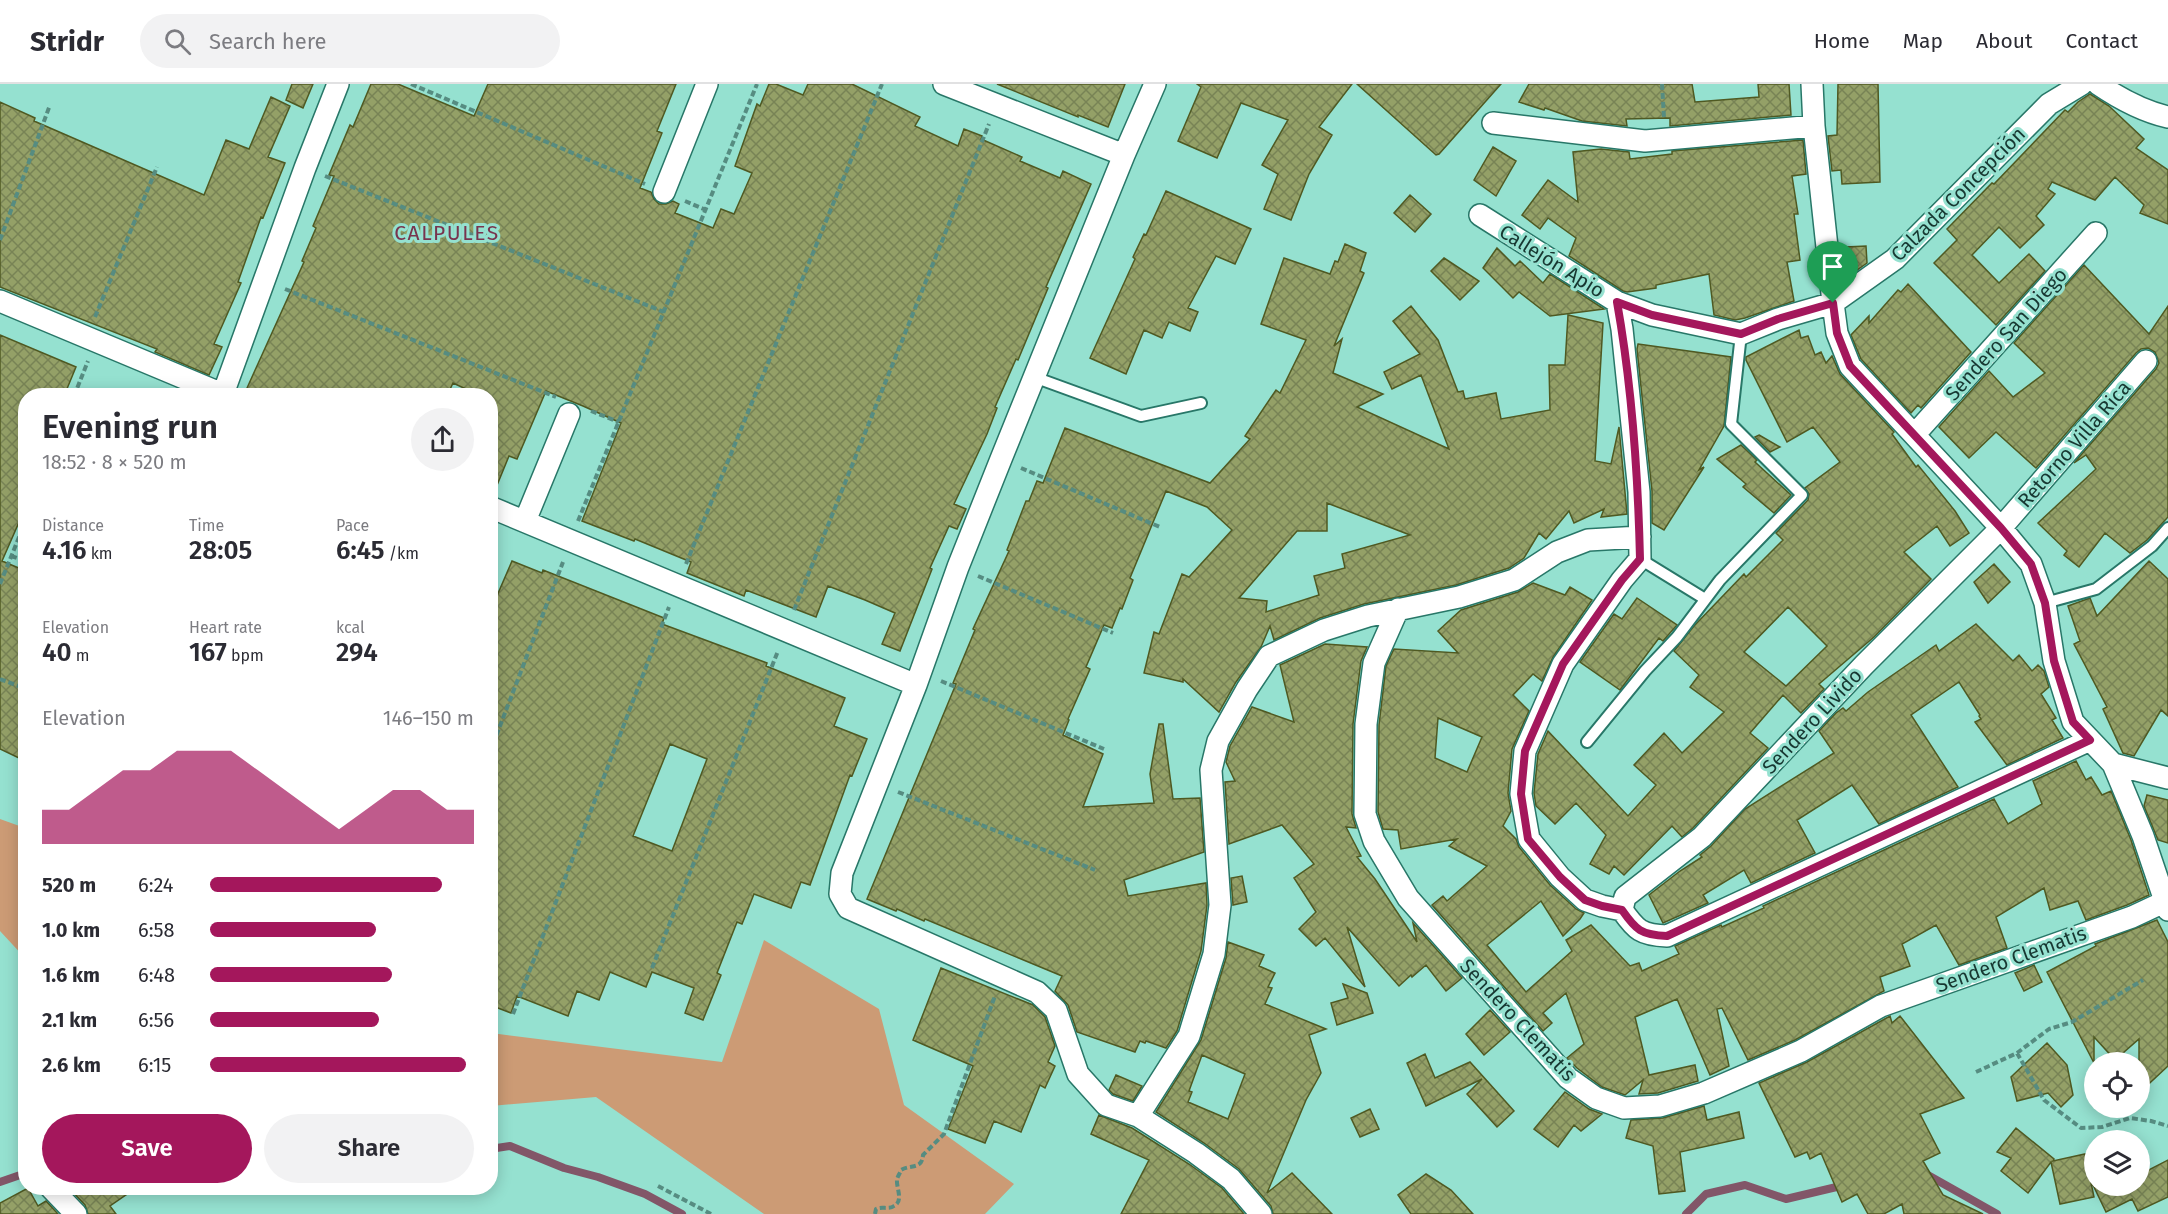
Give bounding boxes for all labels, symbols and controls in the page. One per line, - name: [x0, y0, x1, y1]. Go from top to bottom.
- search box: [140, 14, 560, 68]
- text: Stridr: [30, 25, 104, 58]
- icon: search: [161, 25, 194, 58]
- text: Search here: [209, 28, 327, 55]
- text: Home: [1814, 28, 1870, 54]
- text: Map: [1903, 28, 1943, 54]
- text: About: [1976, 28, 2033, 54]
- text: Contact: [2066, 28, 2138, 54]
- street label: Calzada Concepción: [1886, 122, 2030, 266]
- street label: Callejón Apio: [1495, 219, 1609, 303]
- district label: CALPULES: [394, 220, 500, 246]
- pin: [1807, 241, 1858, 303]
- icon: arrive: [1816, 250, 1849, 283]
- street label: Sendero San Diego: [1940, 263, 2072, 405]
- street label: Retorno Villa Rica: [2012, 376, 2136, 512]
- text: Evening run: [42, 407, 218, 447]
- button: share: [411, 408, 474, 471]
- text: 18:52 · 8 × 520 m: [42, 450, 187, 474]
- text: Distance: [42, 516, 104, 535]
- text: Time: [189, 516, 224, 535]
- text: Pace: [336, 516, 369, 535]
- text: 4.16: [42, 535, 86, 566]
- text: 28:05: [189, 535, 252, 566]
- text: 6:45: [336, 535, 385, 566]
- text: km: [86, 544, 113, 563]
- text: /km: [385, 544, 419, 563]
- text: Elevation: [42, 618, 109, 637]
- text: Heart rate: [189, 618, 262, 637]
- text: kcal: [336, 618, 365, 637]
- text: 40: [42, 637, 72, 668]
- text: 167: [189, 637, 227, 668]
- text: 294: [336, 637, 378, 668]
- text: m: [72, 646, 90, 665]
- text: bpm: [227, 646, 264, 665]
- street label: Sendero Livido: [1757, 663, 1867, 779]
- text: Elevation: [42, 706, 126, 730]
- text: 146–150 m: [383, 706, 474, 730]
- text: 520 m: [42, 873, 96, 897]
- text: 6:24: [138, 873, 173, 897]
- text: 1.0 km: [42, 918, 100, 942]
- text: 6:58: [138, 918, 175, 942]
- street label: Sendero Clematis: [1932, 921, 2090, 997]
- street label: Sendero Clematis: [1455, 954, 1581, 1086]
- text: 1.6 km: [42, 963, 100, 987]
- text: 6:48: [138, 963, 175, 987]
- text: 2.1 km: [42, 1008, 97, 1032]
- text: 6:56: [138, 1008, 174, 1032]
- map controls: [2084, 1052, 2150, 1196]
- button: locate: [2084, 1052, 2150, 1118]
- text: 2.6 km: [42, 1053, 101, 1077]
- text: 6:15: [138, 1053, 171, 1077]
- button: Save: [42, 1114, 252, 1183]
- button: Share: [264, 1114, 474, 1183]
- button: layers: [2084, 1130, 2150, 1196]

